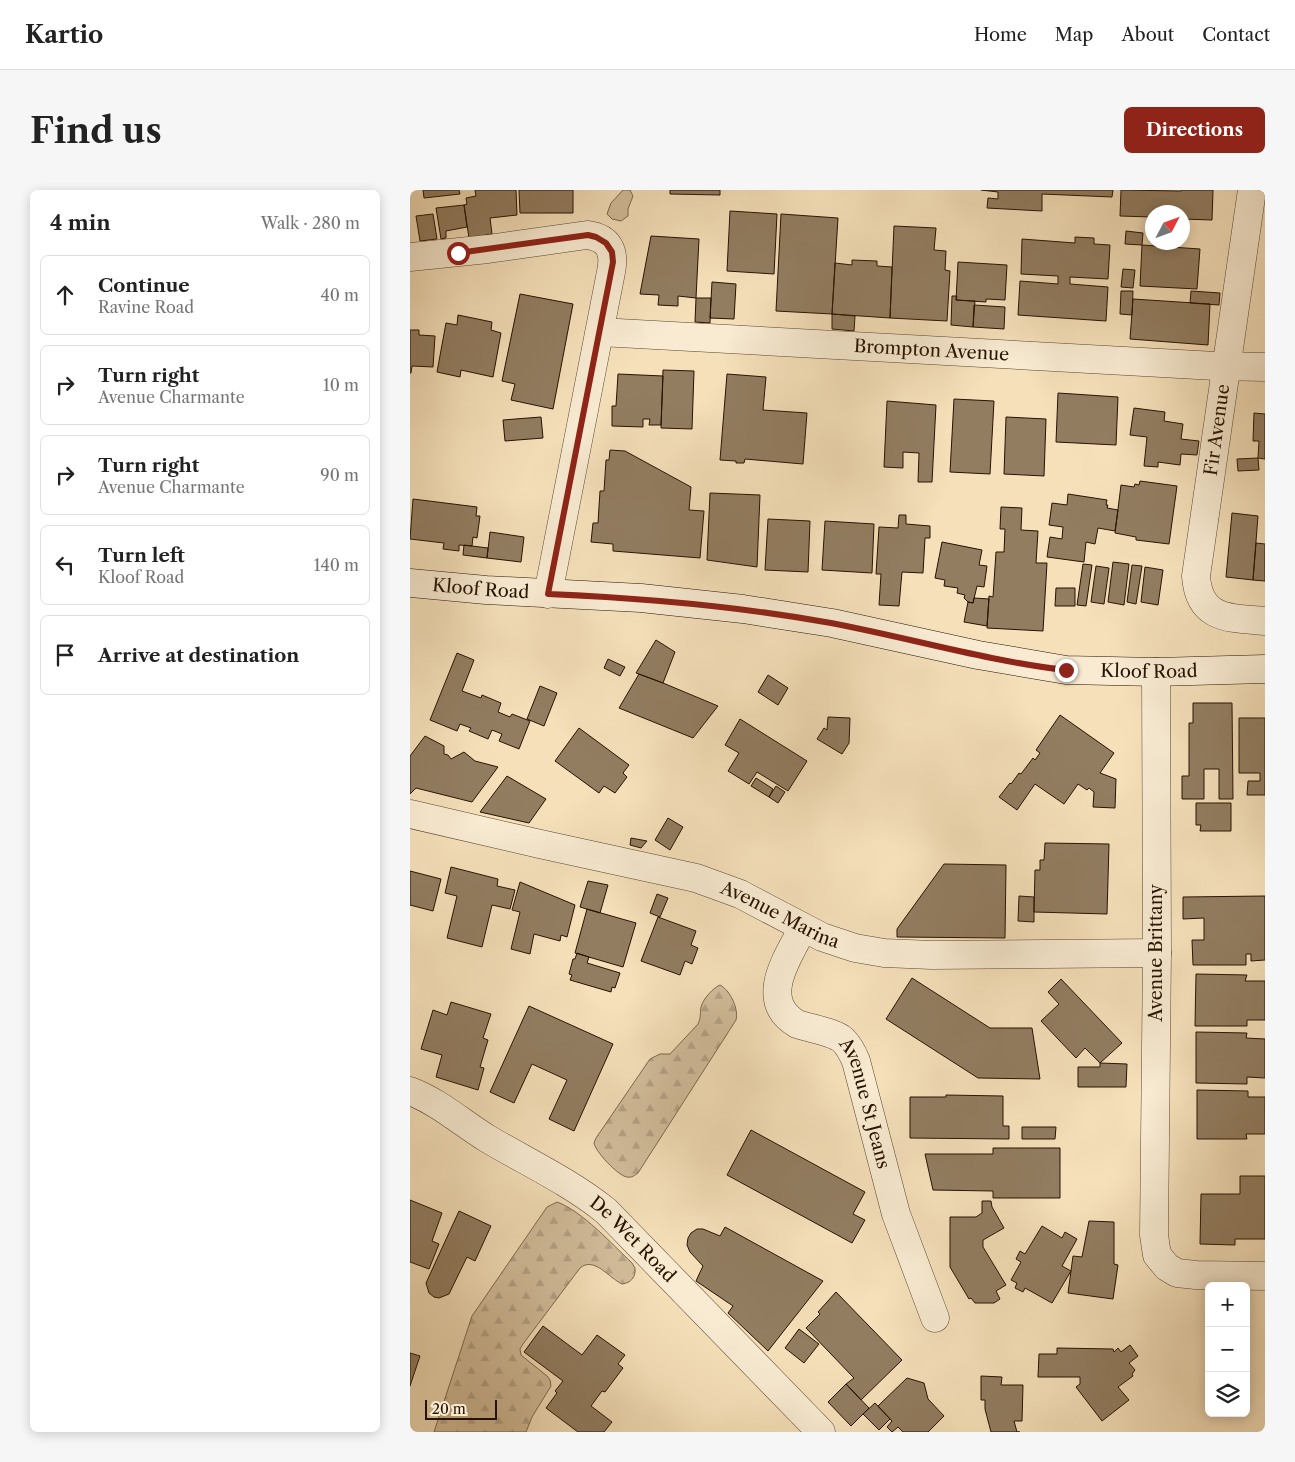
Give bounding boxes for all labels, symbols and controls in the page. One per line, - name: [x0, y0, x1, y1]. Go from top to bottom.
- text: Kartio: [25, 20, 103, 49]
- text: Home: [974, 24, 1027, 46]
- text: Map: [1055, 24, 1093, 46]
- text: About: [1121, 24, 1174, 46]
- text: Contact: [1202, 24, 1270, 46]
- button: Directions: [1124, 107, 1265, 153]
- text: Find us: [30, 109, 162, 152]
- north arrow: [1145, 205, 1190, 250]
- text: 4 min: [50, 210, 111, 235]
- text: Walk · 280 m: [261, 213, 360, 233]
- route start: [447, 242, 470, 265]
- text: Continue: [98, 274, 190, 297]
- icon: ahead: [51, 281, 79, 309]
- text: 40 m: [320, 285, 359, 305]
- text: Ravine Road: [98, 297, 194, 317]
- street label: Brompton Avenue: [853, 335, 1010, 366]
- text: Turn right: [98, 364, 199, 387]
- icon: right: [51, 371, 79, 399]
- text: 10 m: [323, 375, 359, 395]
- street label: Fir Avenue: [1200, 383, 1234, 477]
- text: Avenue Charmante: [98, 387, 245, 407]
- text: Turn right: [98, 454, 199, 477]
- icon: right: [51, 461, 79, 489]
- text: 90 m: [320, 465, 359, 485]
- text: Avenue Charmante: [98, 477, 245, 497]
- text: Turn left: [98, 544, 185, 567]
- icon: left: [51, 551, 79, 579]
- text: 140 m: [314, 555, 359, 575]
- text: Kloof Road: [98, 567, 184, 587]
- street label: Kloof Road: [431, 574, 530, 603]
- icon: arrive: [51, 641, 79, 669]
- text: Arrive at destination: [98, 644, 299, 667]
- route end: [1055, 659, 1078, 682]
- street label: Kloof Road: [1100, 660, 1198, 683]
- street label: Avenue Marina: [716, 876, 843, 953]
- street label: Avenue Brittany: [1145, 883, 1167, 1023]
- street label: Avenue St Jeans: [834, 1032, 895, 1171]
- street label: De Wet Road: [585, 1192, 680, 1287]
- map controls: [1205, 1282, 1250, 1417]
- button: +: [1205, 1282, 1250, 1327]
- button: −: [1205, 1327, 1250, 1372]
- button: layers: [1205, 1372, 1250, 1417]
- scale bar: [425, 1397, 498, 1420]
- text: 20 m: [432, 1400, 466, 1418]

